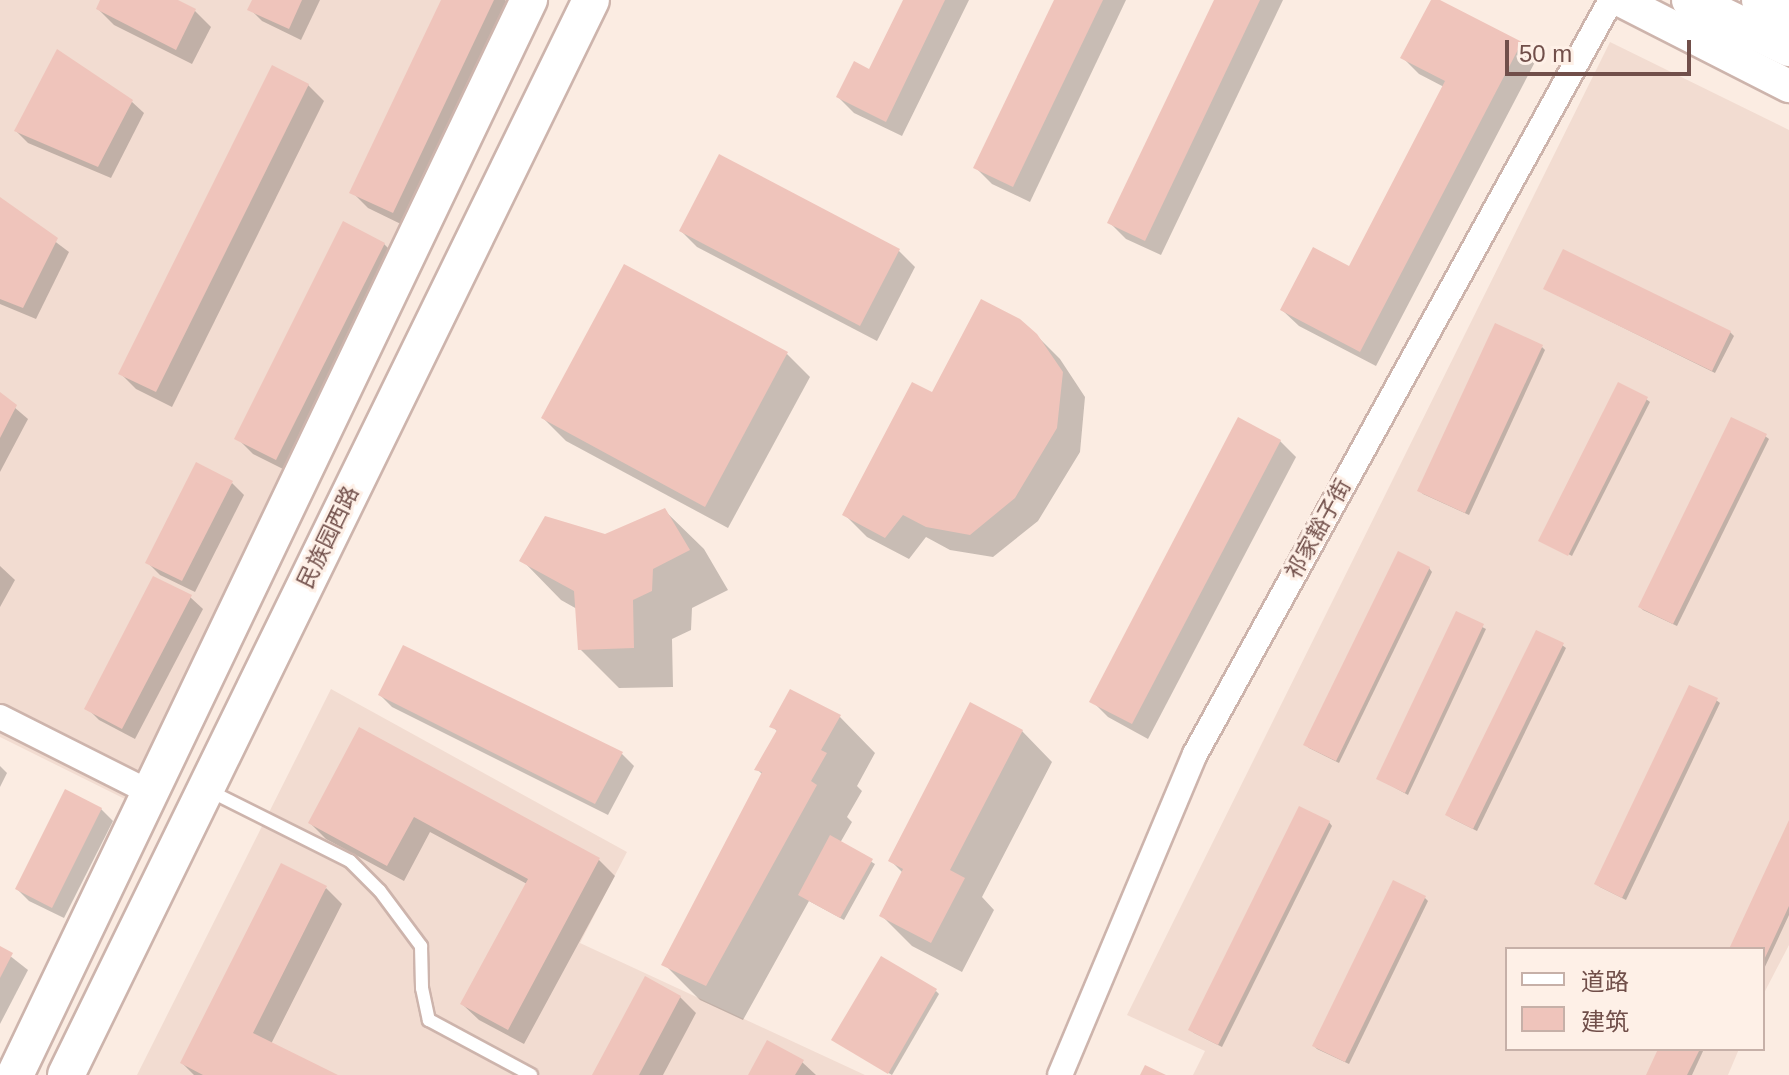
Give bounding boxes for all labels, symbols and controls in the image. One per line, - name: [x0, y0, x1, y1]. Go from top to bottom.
- scale bar: [1509, 24, 1695, 74]
- text: 50 m: [1519, 40, 1572, 67]
- street label: 祁家豁子街: [1280, 474, 1356, 584]
- street label: 民族园西路: [292, 482, 364, 592]
- legend: [1505, 947, 1765, 1051]
- text: 道路: [1581, 968, 1629, 995]
- text: 建筑: [1581, 1008, 1629, 1035]

